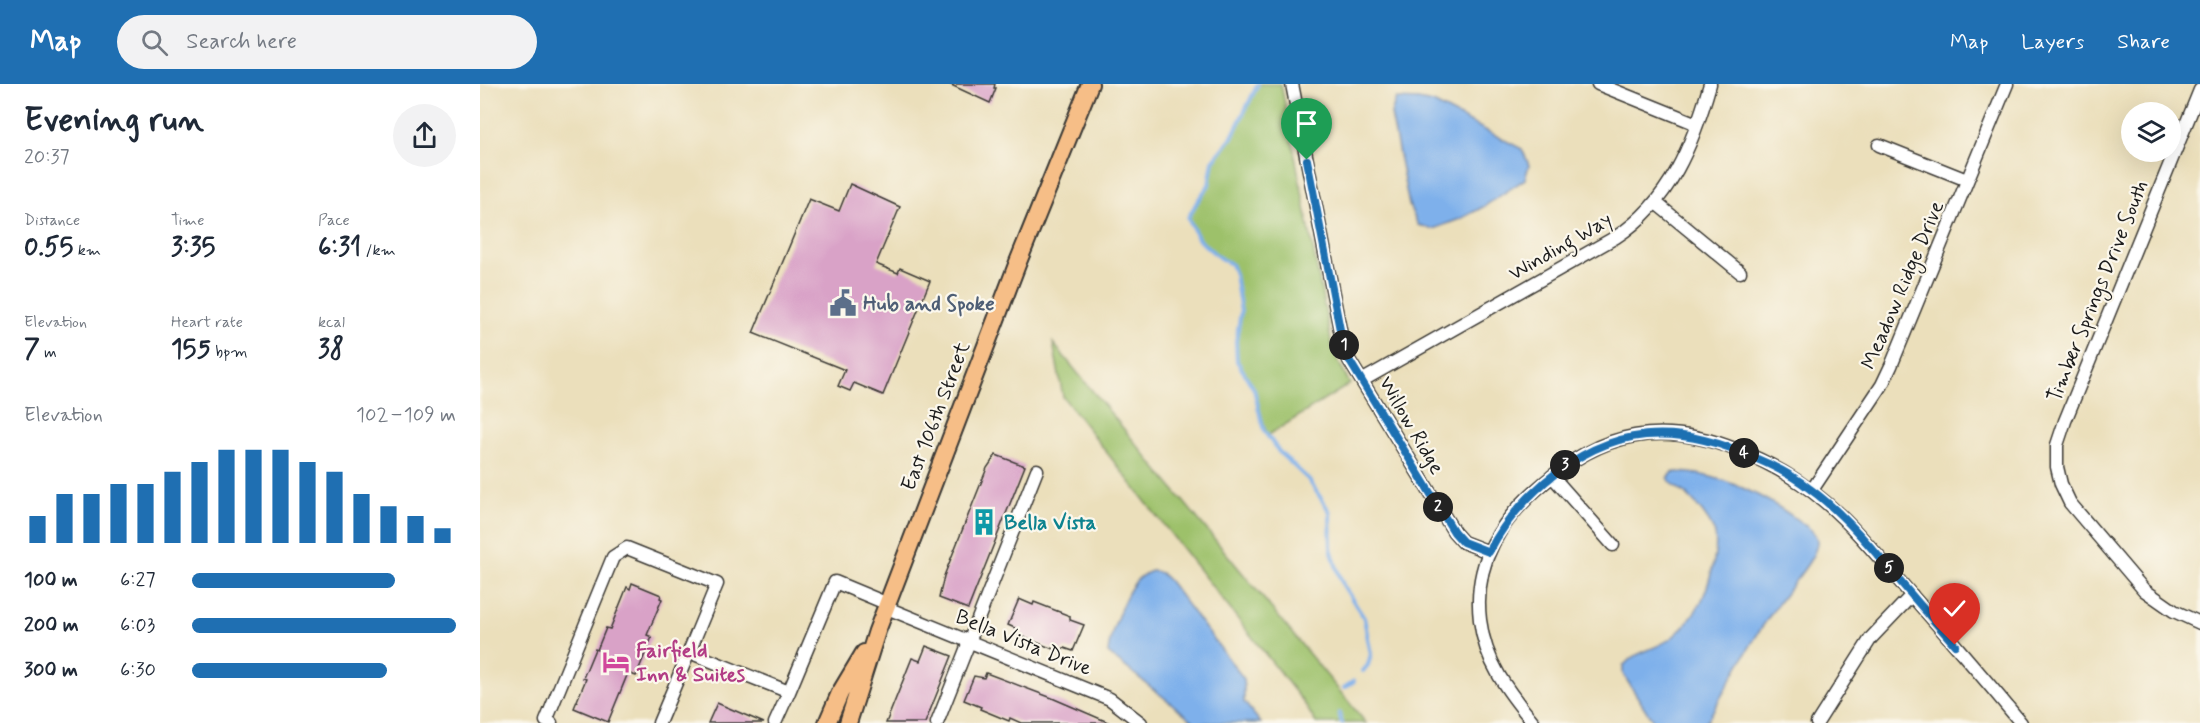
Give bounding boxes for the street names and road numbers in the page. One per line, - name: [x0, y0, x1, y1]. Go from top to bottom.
- street label: Timber Springs Drive South: [2041, 176, 2156, 407]
- street label: Meadow Ridge Drive: [1855, 197, 1952, 374]
- street label: Winding Way: [1504, 206, 1618, 289]
- street label: East 106th Street: [895, 337, 977, 495]
- street label: Willow Ridge: [1372, 371, 1450, 480]
- street label: Bella Vista Drive: [951, 603, 1096, 683]

